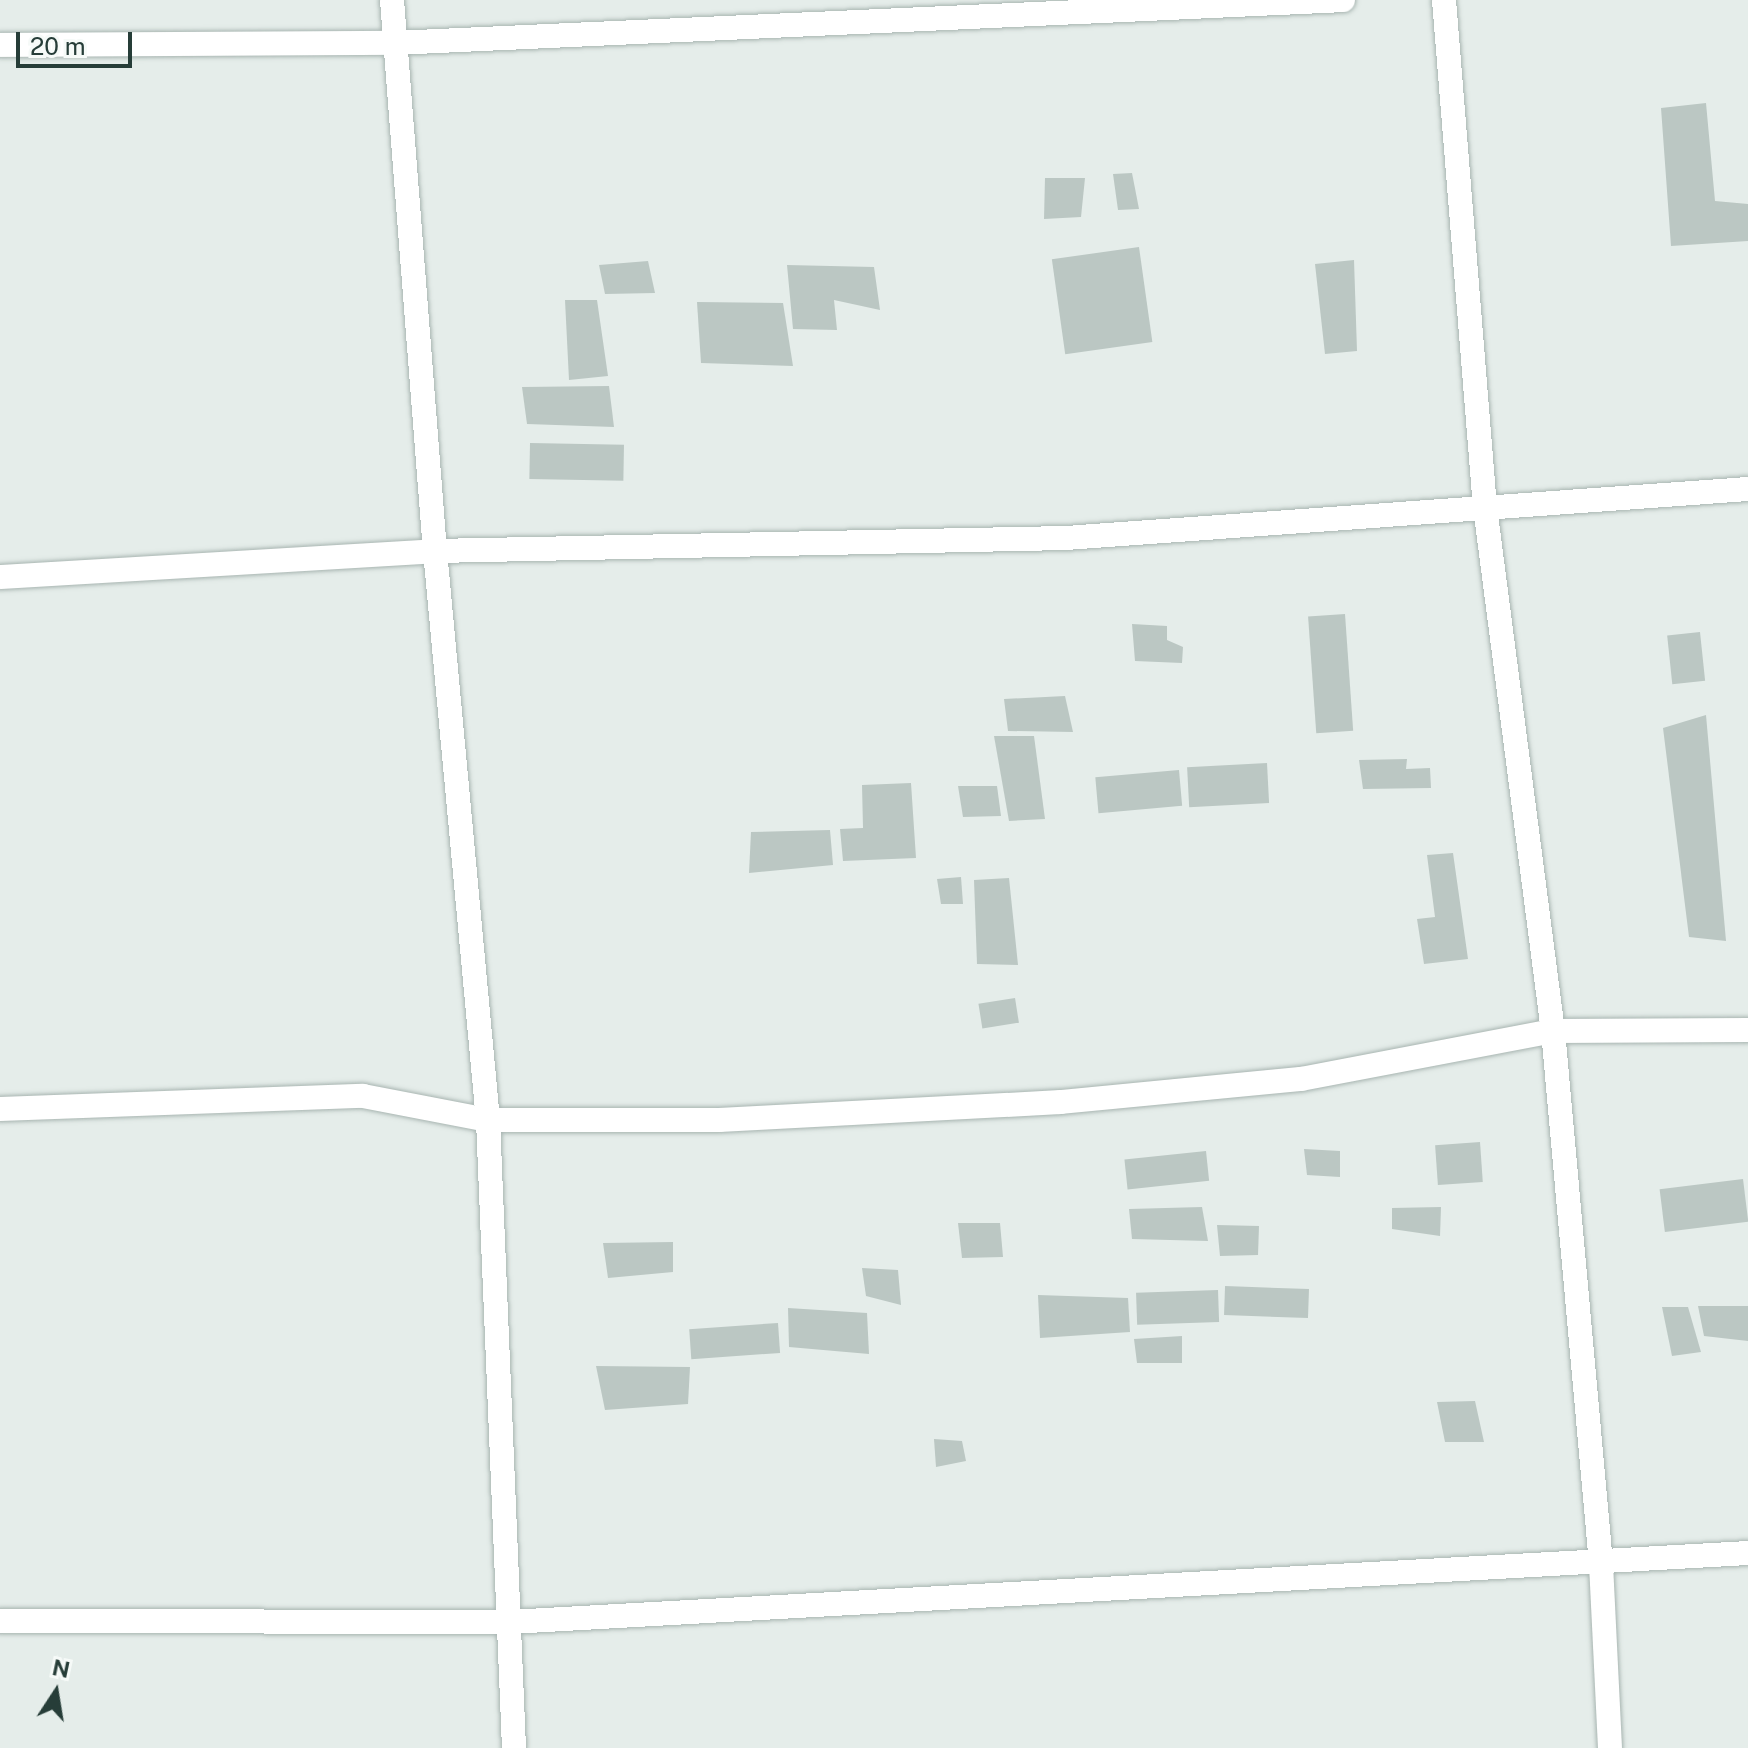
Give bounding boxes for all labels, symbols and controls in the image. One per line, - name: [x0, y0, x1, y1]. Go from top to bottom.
- scale bar: [20, 16, 136, 66]
- text: 20 m: [30, 32, 86, 60]
- north arrow: [16, 1652, 96, 1732]
- text: N: [50, 1654, 72, 1683]

